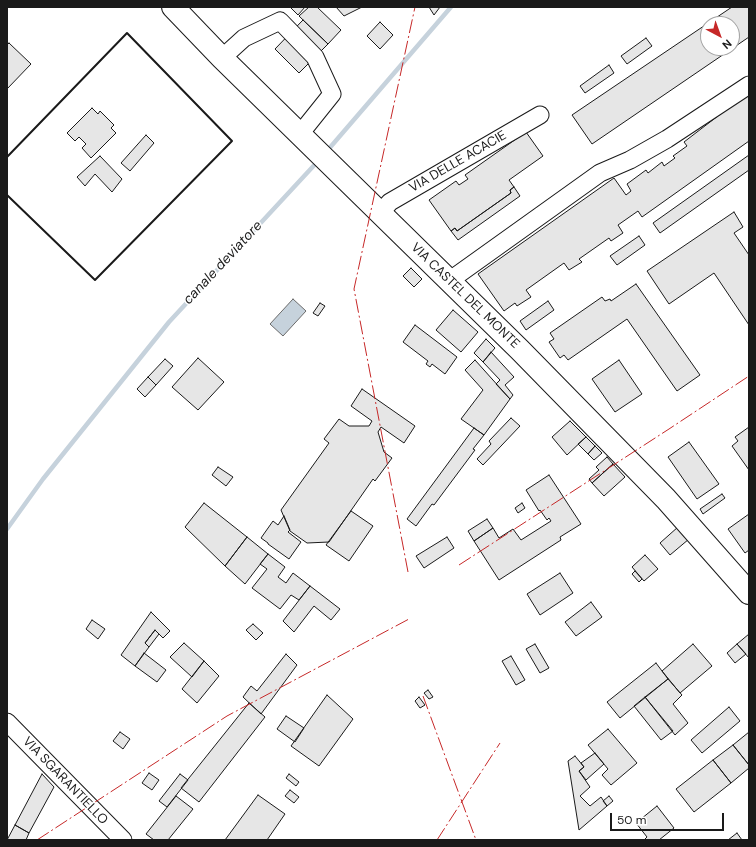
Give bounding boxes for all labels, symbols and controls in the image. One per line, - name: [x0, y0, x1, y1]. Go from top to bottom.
- north arrow: [700, 16, 740, 56]
- text: N: [720, 36, 735, 52]
- street label: VIA DELLE ACACIE: [407, 128, 509, 196]
- water label: canale deviatore: [180, 218, 266, 308]
- street label: VIA CASTEL DEL MONTE: [407, 240, 523, 352]
- street label: VIA SGARANTIELLO: [19, 734, 111, 828]
- scale bar: [612, 805, 726, 831]
- text: 50 m: [617, 812, 646, 828]

